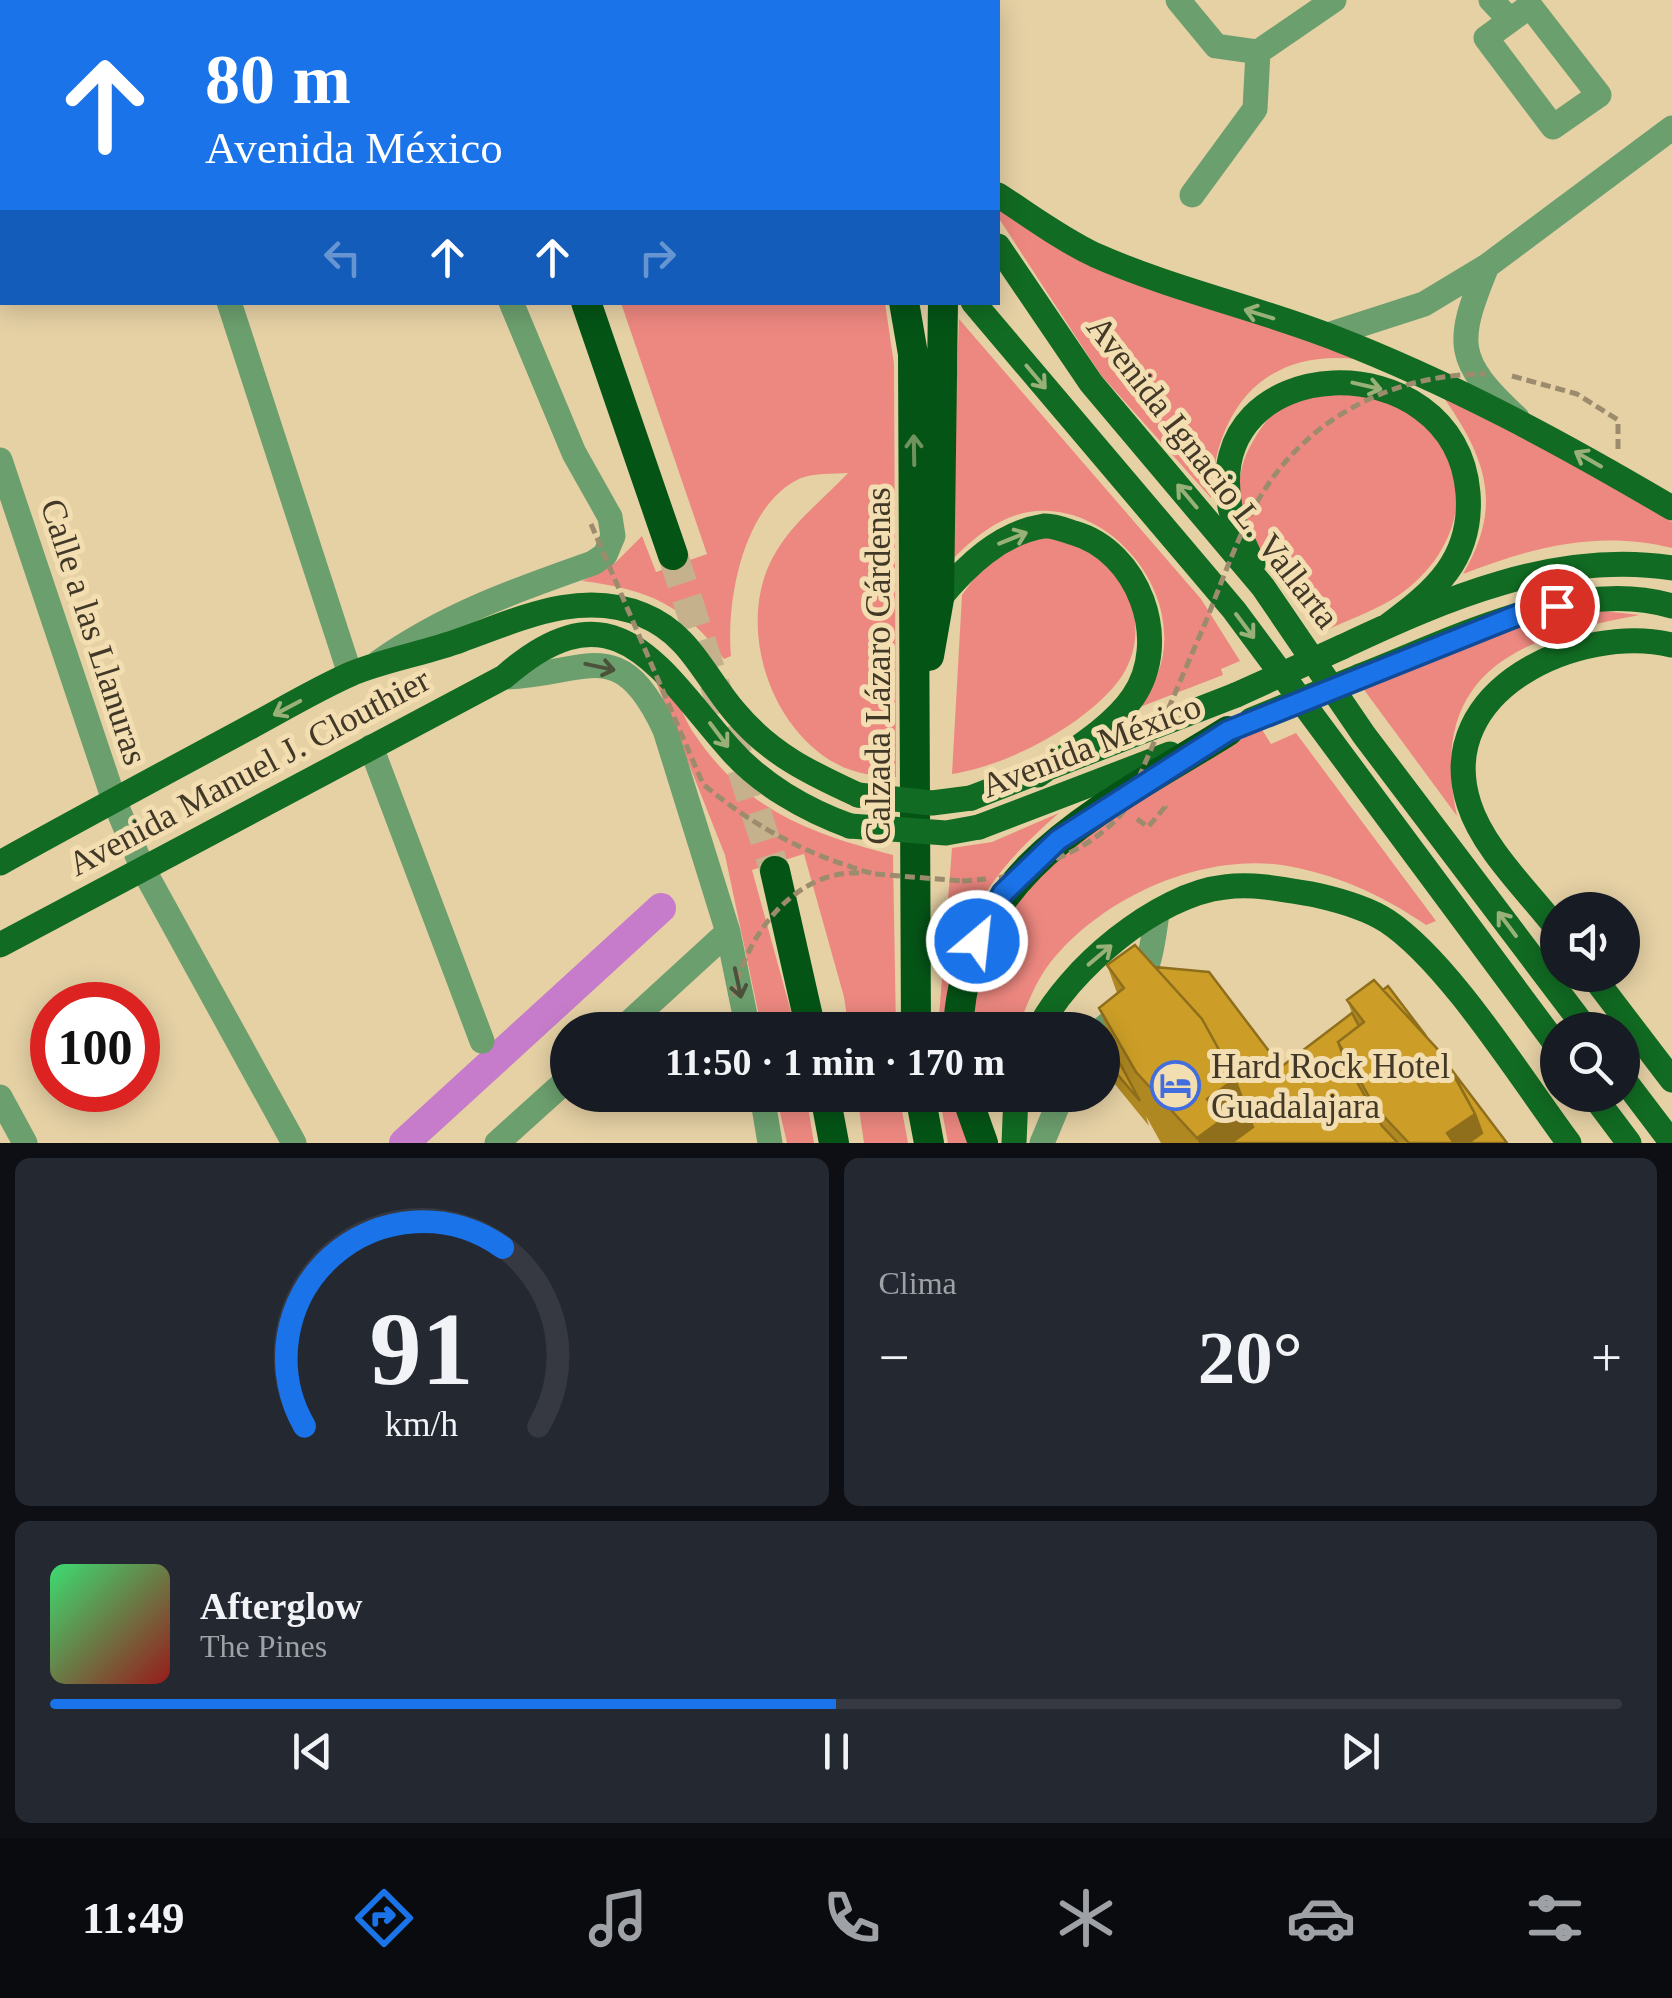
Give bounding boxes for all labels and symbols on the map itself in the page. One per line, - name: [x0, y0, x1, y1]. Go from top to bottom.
- one-way arrow: [1244, 304, 1276, 322]
- street label: Avenida Ignacio L. Vallarta: [1079, 308, 1347, 636]
- one-way arrow: [1024, 364, 1047, 389]
- one-way arrow: [1350, 378, 1382, 396]
- one-way arrow: [904, 435, 924, 468]
- one-way arrow: [1574, 448, 1603, 468]
- one-way arrow: [1176, 484, 1198, 510]
- street label: Calzada Lázaro Cárdenas: [859, 487, 898, 845]
- street label: Calle a las Llanuras: [33, 494, 155, 770]
- one-way arrow: [997, 527, 1028, 545]
- pin: [1515, 564, 1600, 649]
- one-way arrow: [1235, 611, 1256, 639]
- one-way arrow: [583, 658, 615, 677]
- street label: Avenida Manuel J. Clouthier: [62, 660, 437, 884]
- street label: Avenida México: [976, 686, 1206, 806]
- one-way arrow: [273, 699, 303, 718]
- one-way arrow: [708, 721, 729, 748]
- position arrow: [925, 889, 1029, 993]
- one-way arrow: [1497, 911, 1518, 938]
- one-way arrow: [1086, 944, 1112, 966]
- one-way arrow: [730, 966, 749, 998]
- speed limit sign: 100: [30, 982, 160, 1112]
- place label: Hard Rock Hotel Guadalajara: [1211, 1047, 1450, 1126]
- hotel icon: Hard Rock Hotel Guadalajara: [1150, 1060, 1202, 1112]

